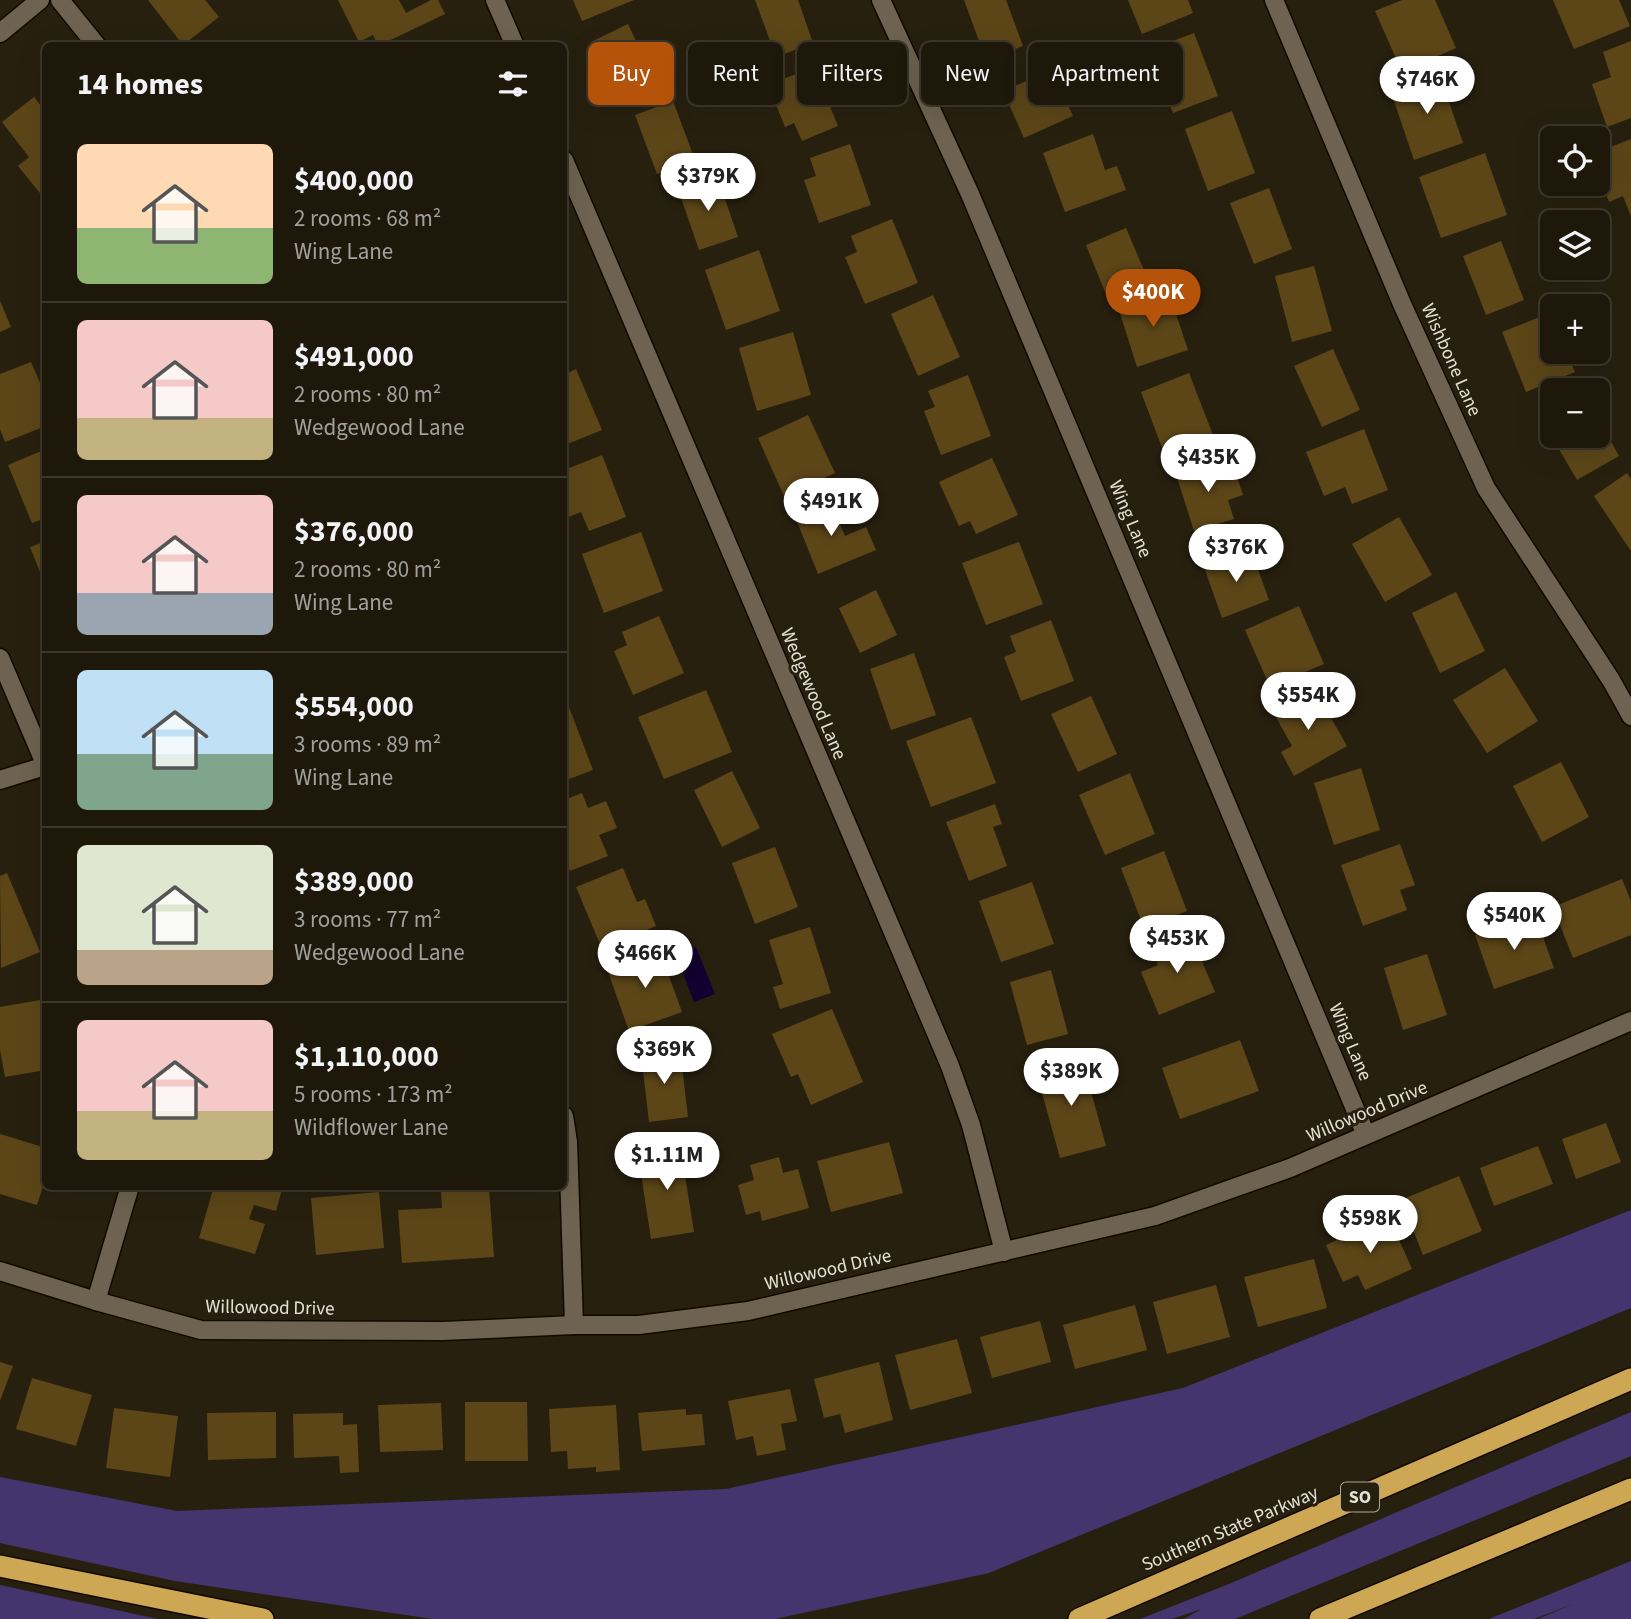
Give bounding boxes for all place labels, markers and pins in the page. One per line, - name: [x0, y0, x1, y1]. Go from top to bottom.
- pin: $746K: [1378, 57, 1476, 116]
- pin: $379K: [659, 154, 757, 213]
- pin: $400K: [1104, 270, 1202, 329]
- pin: $435K: [1159, 434, 1257, 494]
- pin: $491K: [782, 478, 880, 538]
- pin: $376K: [1187, 524, 1285, 584]
- pin: $554K: [1259, 672, 1357, 732]
- pin: $540K: [1465, 892, 1563, 952]
- pin: $453K: [1128, 916, 1226, 975]
- pin: $466K: [596, 930, 694, 990]
- pin: $369K: [615, 1026, 713, 1086]
- pin: $389K: [1022, 1048, 1120, 1108]
- pin: $1.11M: [610, 1132, 724, 1192]
- pin: $598K: [1321, 1196, 1419, 1255]

